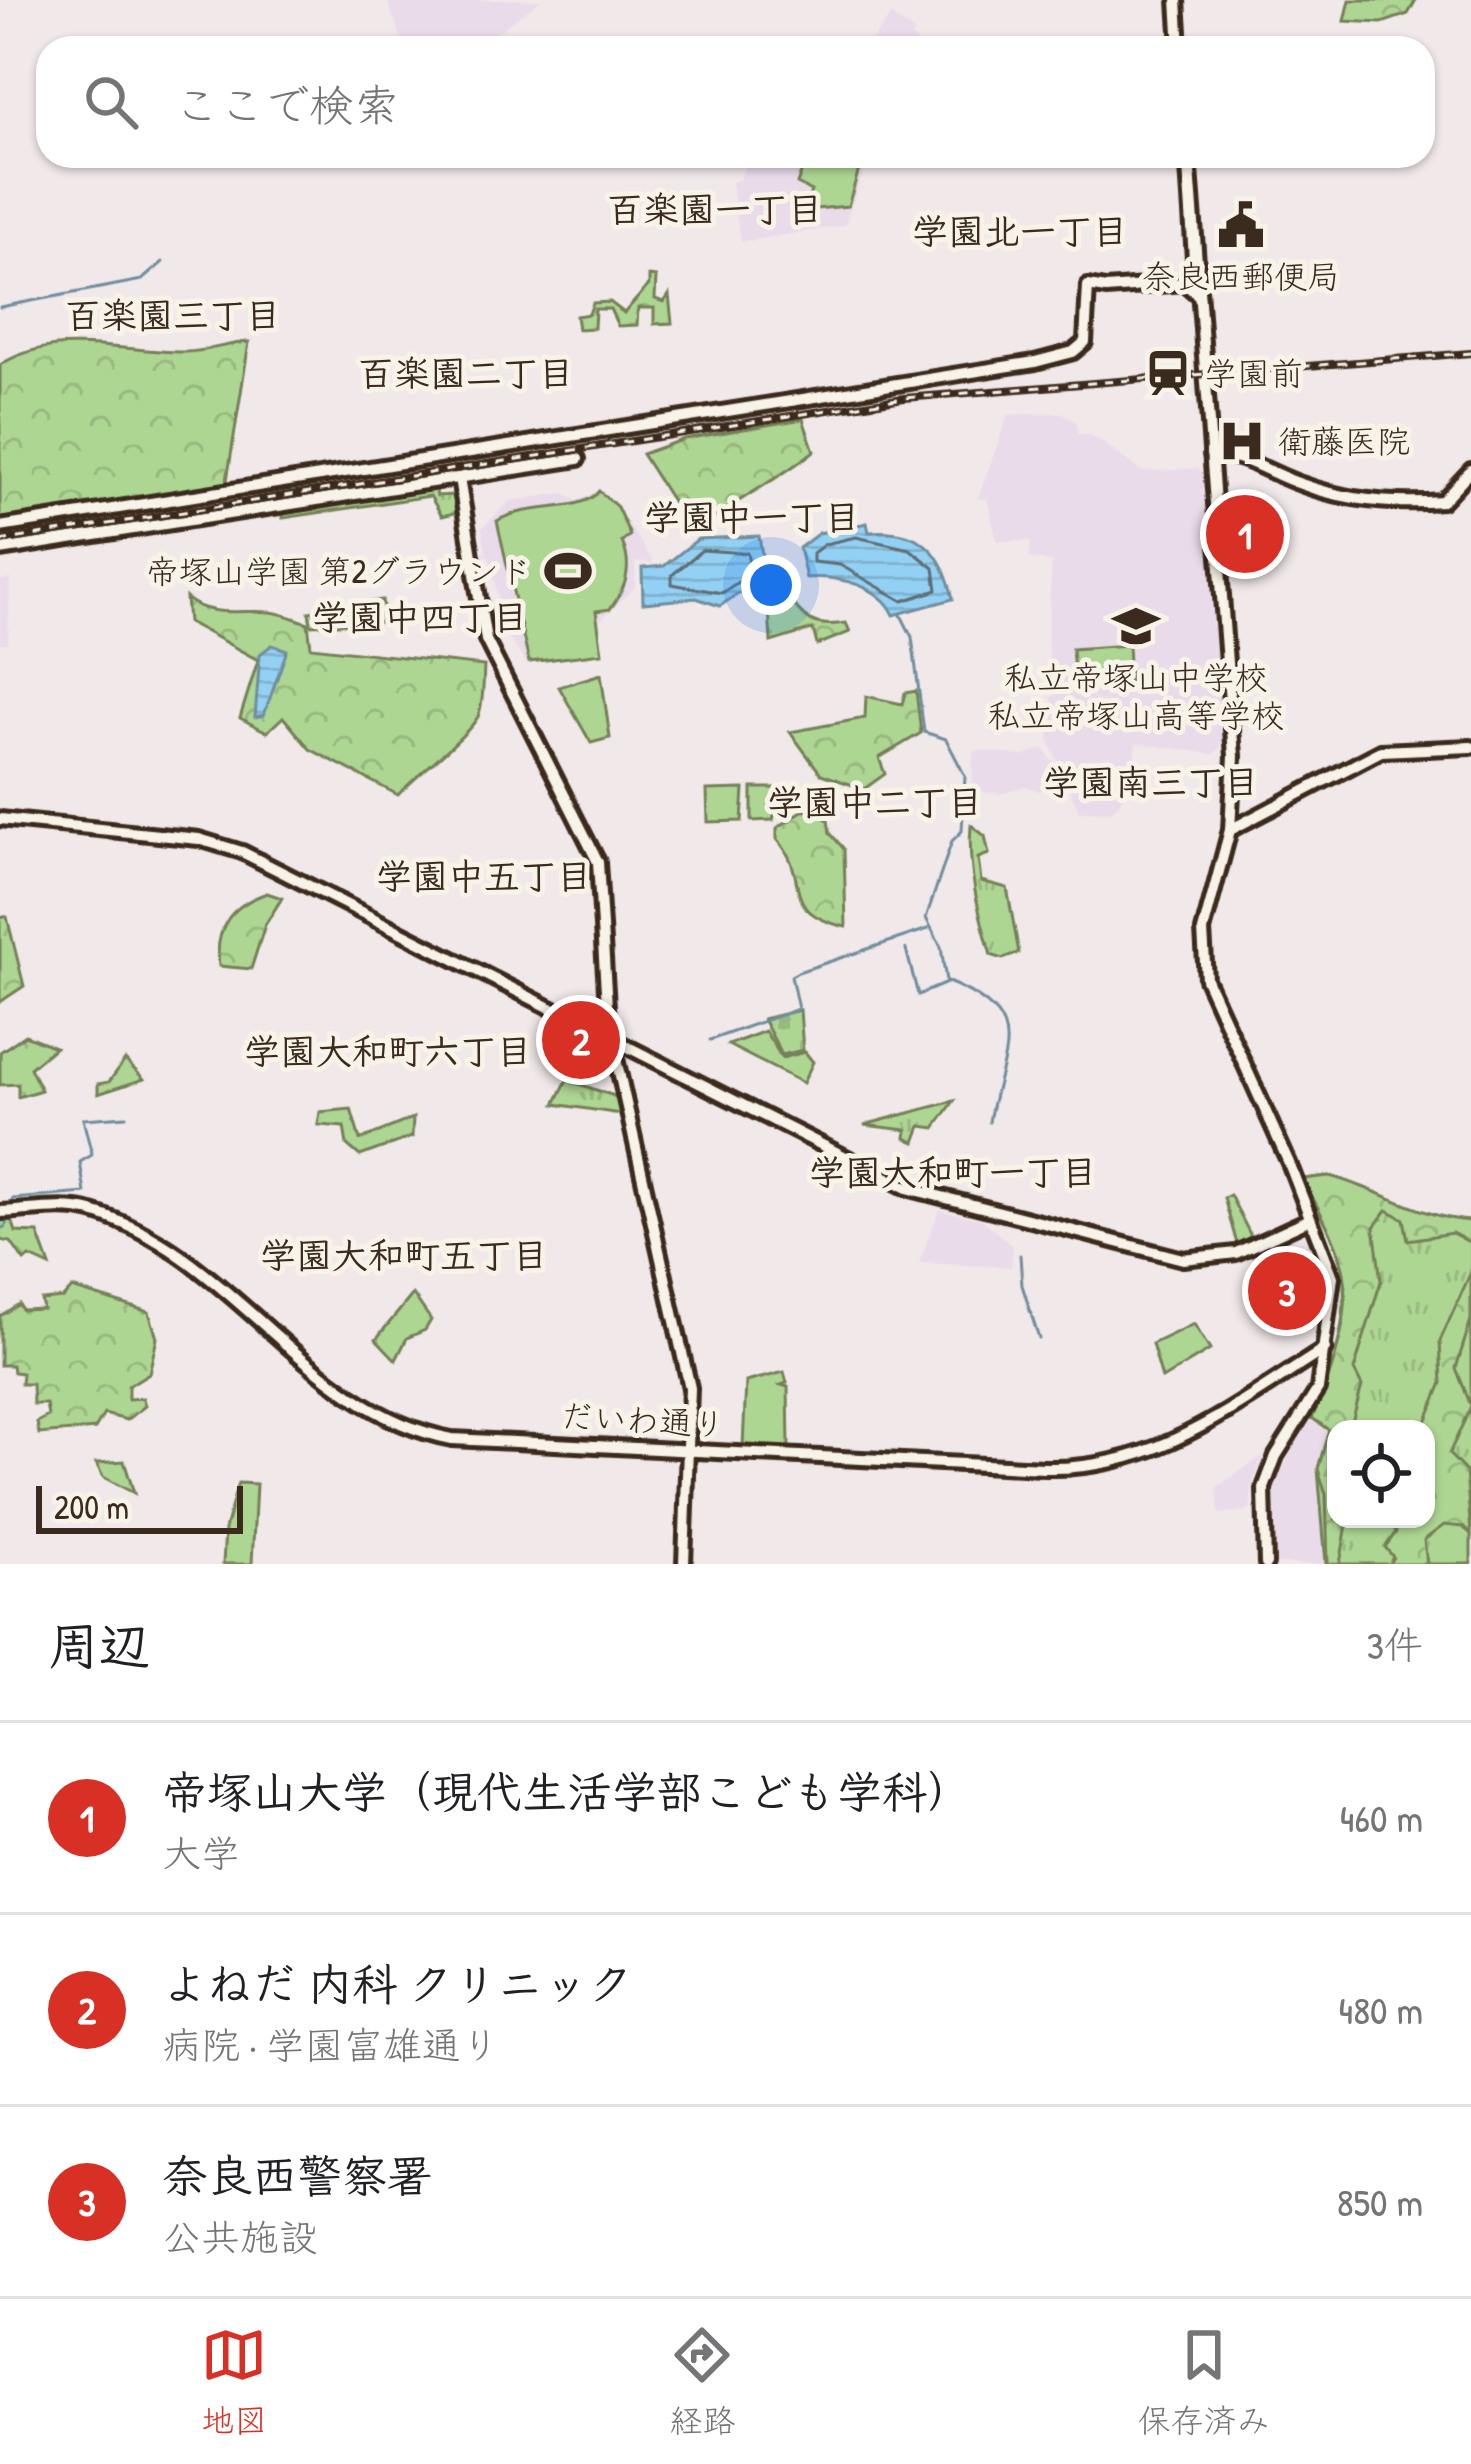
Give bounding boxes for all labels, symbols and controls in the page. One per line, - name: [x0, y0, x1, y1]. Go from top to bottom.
- search box: [36, 36, 1435, 168]
- icon: search: [78, 69, 144, 135]
- text: ここで検索: [174, 74, 399, 135]
- district label: 百楽園一丁目: [607, 184, 823, 233]
- public building icon: 奈良西郵便局: [1216, 200, 1266, 250]
- district label: 学園北一丁目: [912, 206, 1128, 255]
- place label: 奈良西郵便局: [1142, 254, 1340, 298]
- district label: 百楽園三丁目: [65, 290, 281, 339]
- district label: 百楽園二丁目: [358, 348, 574, 397]
- station icon: 学園前: [1143, 348, 1193, 398]
- place label: 学園前: [1204, 351, 1303, 395]
- hospital icon: 衛藤医院: [1217, 416, 1267, 466]
- place label: 衛藤医院: [1278, 419, 1410, 463]
- pin: 1: [1206, 489, 1284, 579]
- district label: 学園中一丁目: [644, 492, 860, 541]
- sports icon: 帝塚山学園 第2グラウンド: [543, 546, 593, 596]
- place label: 帝塚山学園 第2グラウンド: [146, 549, 532, 593]
- your location: [741, 555, 801, 615]
- district label: 学園中四丁目: [312, 592, 528, 641]
- school or university icon: 私立帝塚山中学校 私立帝塚山高等学校: [1111, 601, 1161, 651]
- place label: 私立帝塚山中学校 私立帝塚山高等学校: [988, 655, 1285, 737]
- district label: 学園南三丁目: [1043, 757, 1259, 806]
- district label: 学園中二丁目: [767, 777, 983, 826]
- district label: 学園中五丁目: [376, 851, 592, 900]
- pin: 2: [542, 995, 620, 1085]
- district label: 学園大和町六丁目: [244, 1026, 532, 1075]
- district label: 学園大和町一丁目: [809, 1147, 1097, 1196]
- district label: 学園大和町五丁目: [260, 1230, 548, 1279]
- pin: 3: [1248, 1246, 1326, 1336]
- street label: だいわ通り: [559, 1394, 727, 1446]
- map controls: [1327, 1420, 1435, 1528]
- button: locate: [1327, 1420, 1435, 1528]
- scale bar: [36, 1480, 243, 1533]
- text: 200 m: [54, 1485, 129, 1529]
- text: 周辺: [48, 1611, 150, 1680]
- text: 3件: [1367, 1618, 1423, 1671]
- text: 帝塚山大学（現代生活学部こども学科）: [162, 1761, 972, 1822]
- text: 1: [80, 1791, 94, 1844]
- text: 460 m: [1340, 1791, 1423, 1844]
- text: 大学: [162, 1826, 240, 1879]
- text: よねだ 内科 クリニック: [162, 1953, 633, 2014]
- text: 2: [78, 1983, 96, 2036]
- text: 480 m: [1339, 1983, 1423, 2036]
- text: 病院 · 学園富雄通り: [162, 2018, 500, 2071]
- text: 奈良西警察署: [162, 2145, 432, 2206]
- text: 3: [78, 2175, 96, 2228]
- text: 850 m: [1337, 2175, 1423, 2228]
- text: 公共施設: [162, 2210, 318, 2263]
- tab: 地図: [201, 2322, 267, 2442]
- tab: 経路: [669, 2322, 735, 2442]
- tab: 保存済み: [1138, 2322, 1270, 2442]

